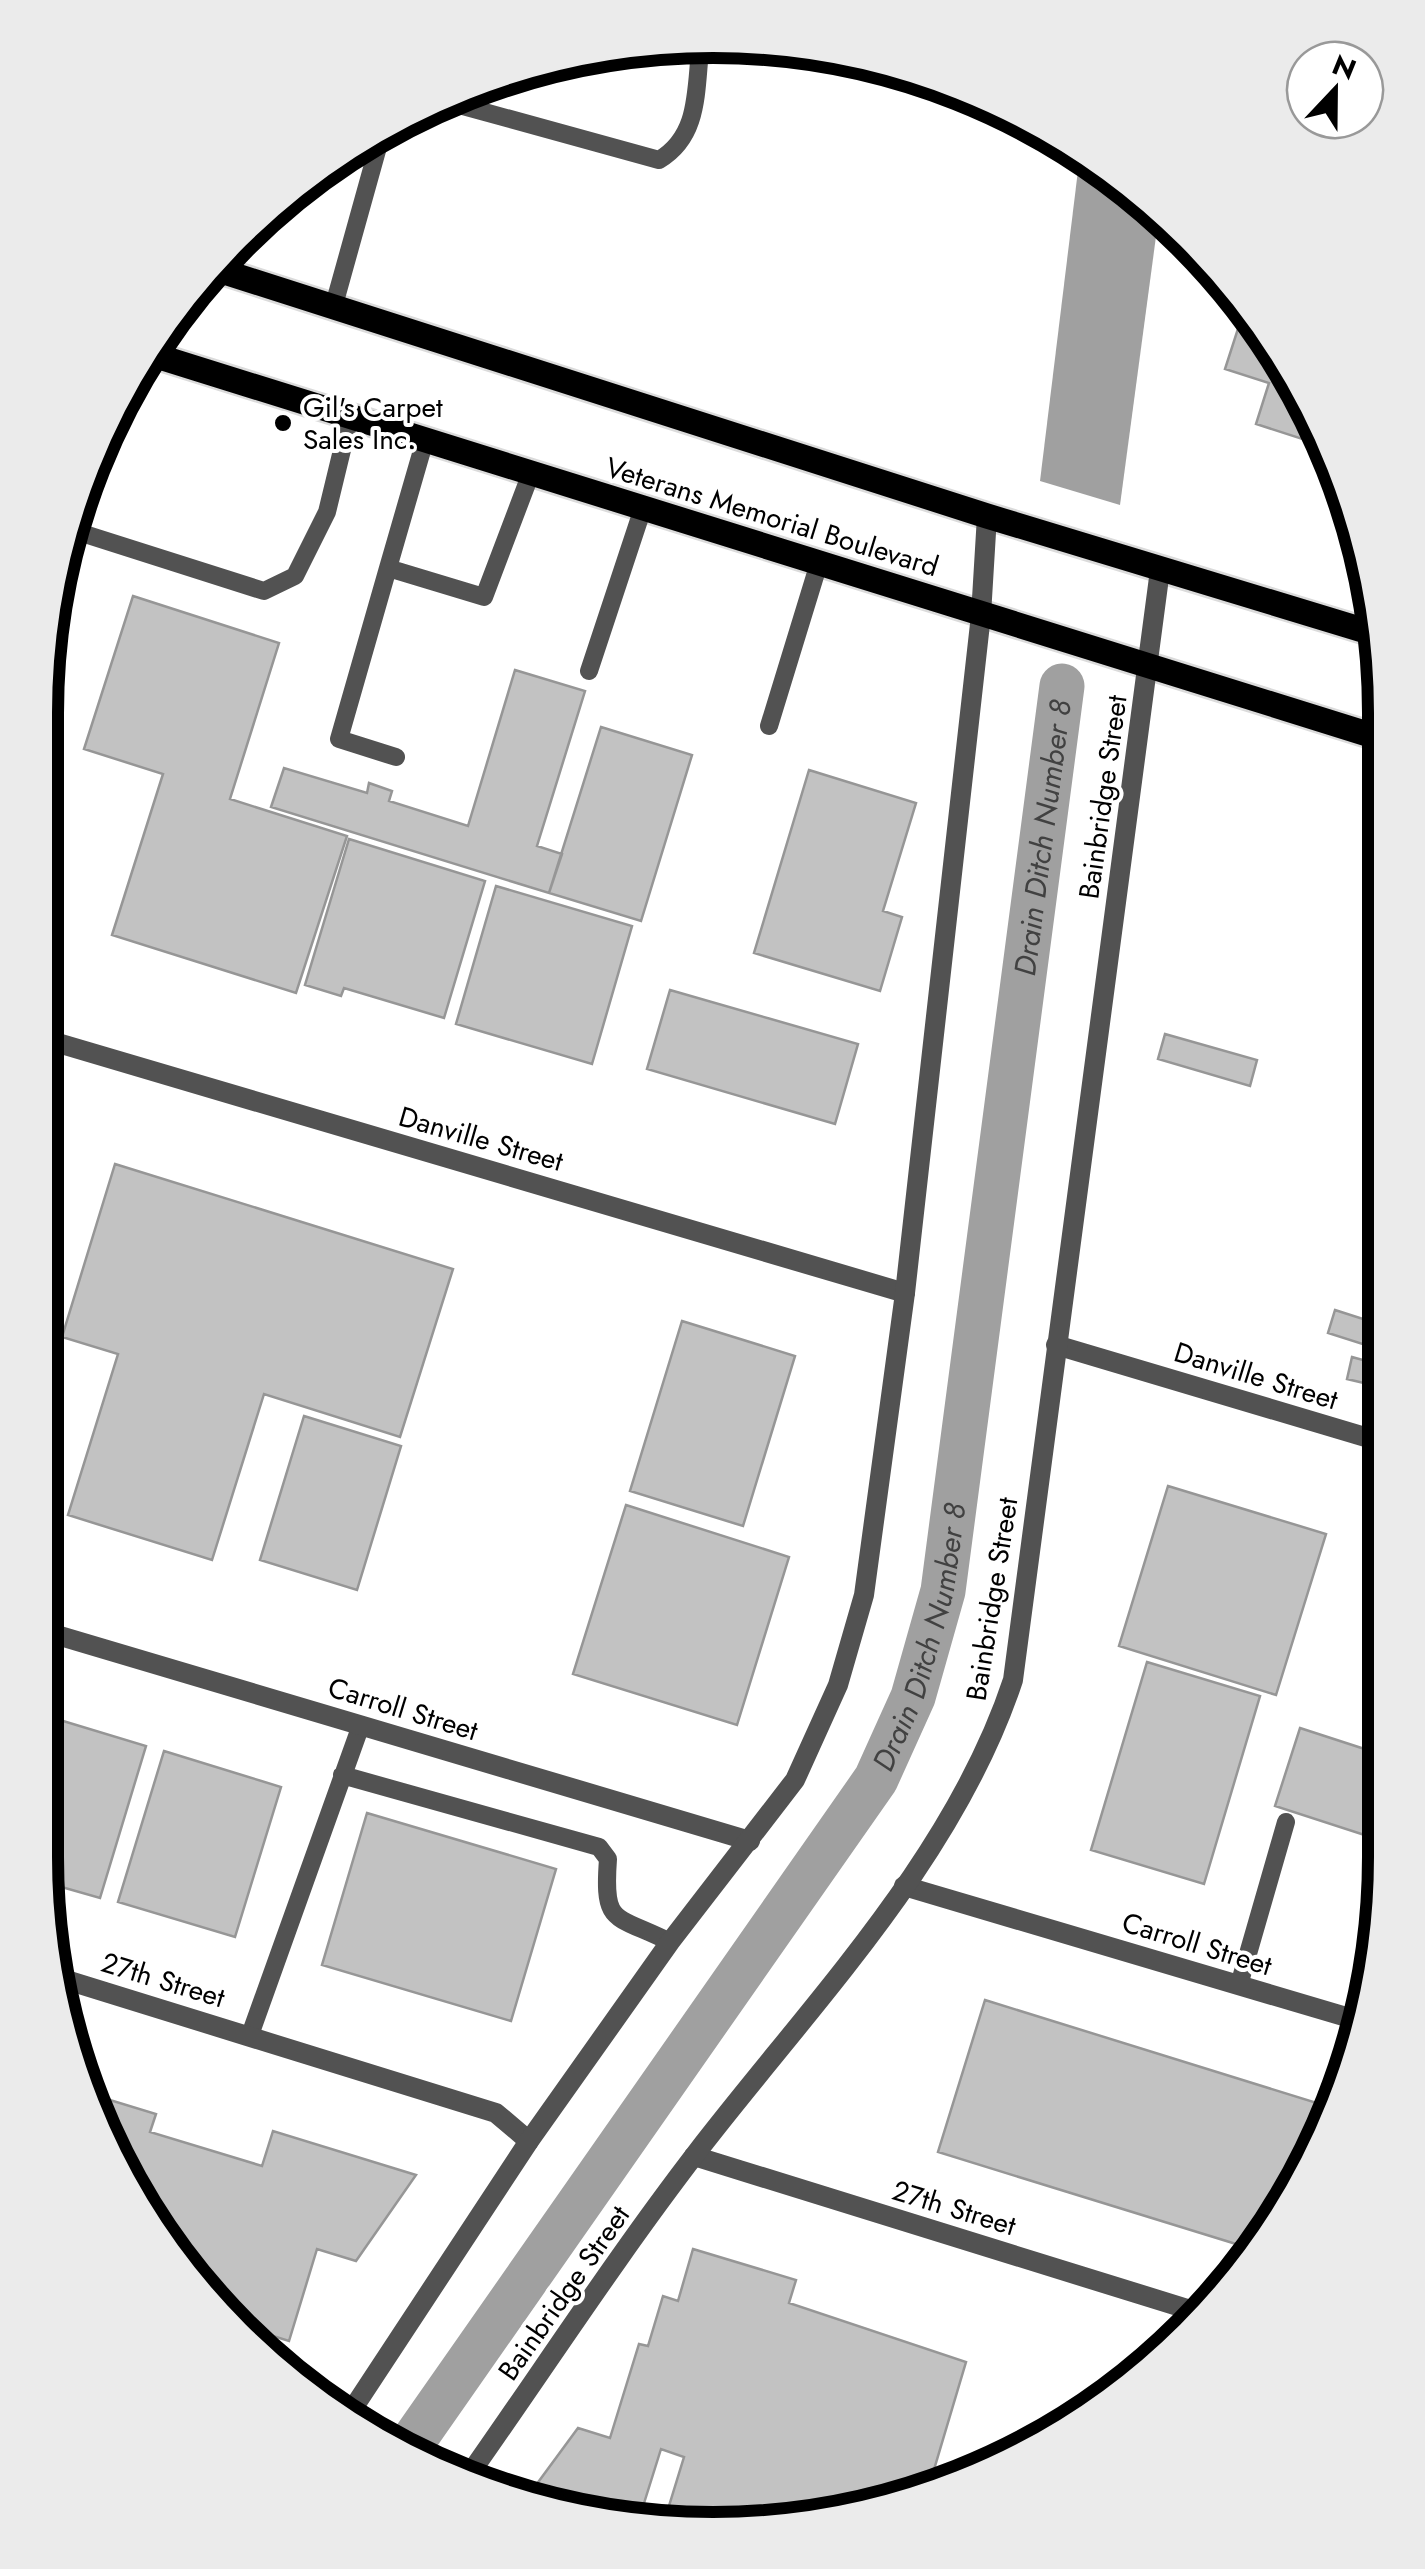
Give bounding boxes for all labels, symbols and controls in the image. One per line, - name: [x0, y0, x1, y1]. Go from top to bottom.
- north arrow: [1285, 40, 1385, 140]
- text: N: [1326, 44, 1362, 90]
- place label: Gil's Carpet Sales Inc.: [303, 387, 443, 460]
- marker: Gil's Carpet Sales Inc.: [272, 412, 294, 434]
- street label: Veterans Memorial Boulevard: [601, 447, 943, 587]
- street label: Bainbridge Street: [1068, 692, 1138, 902]
- water label: Drain Ditch Number 8: [1003, 697, 1082, 978]
- street label: Danville Street: [394, 1096, 568, 1182]
- street label: Danville Street: [1169, 1332, 1343, 1420]
- street label: Bainbridge Street: [956, 1494, 1028, 1704]
- water label: Drain Ditch Number 8: [861, 1500, 976, 1778]
- street label: Carroll Street: [323, 1667, 483, 1751]
- street label: Carroll Street: [1117, 1902, 1277, 1986]
- street label: 27th Street: [96, 1942, 230, 2018]
- street label: 27th Street: [887, 2170, 1021, 2246]
- street label: Bainbridge Street: [488, 2197, 640, 2389]

